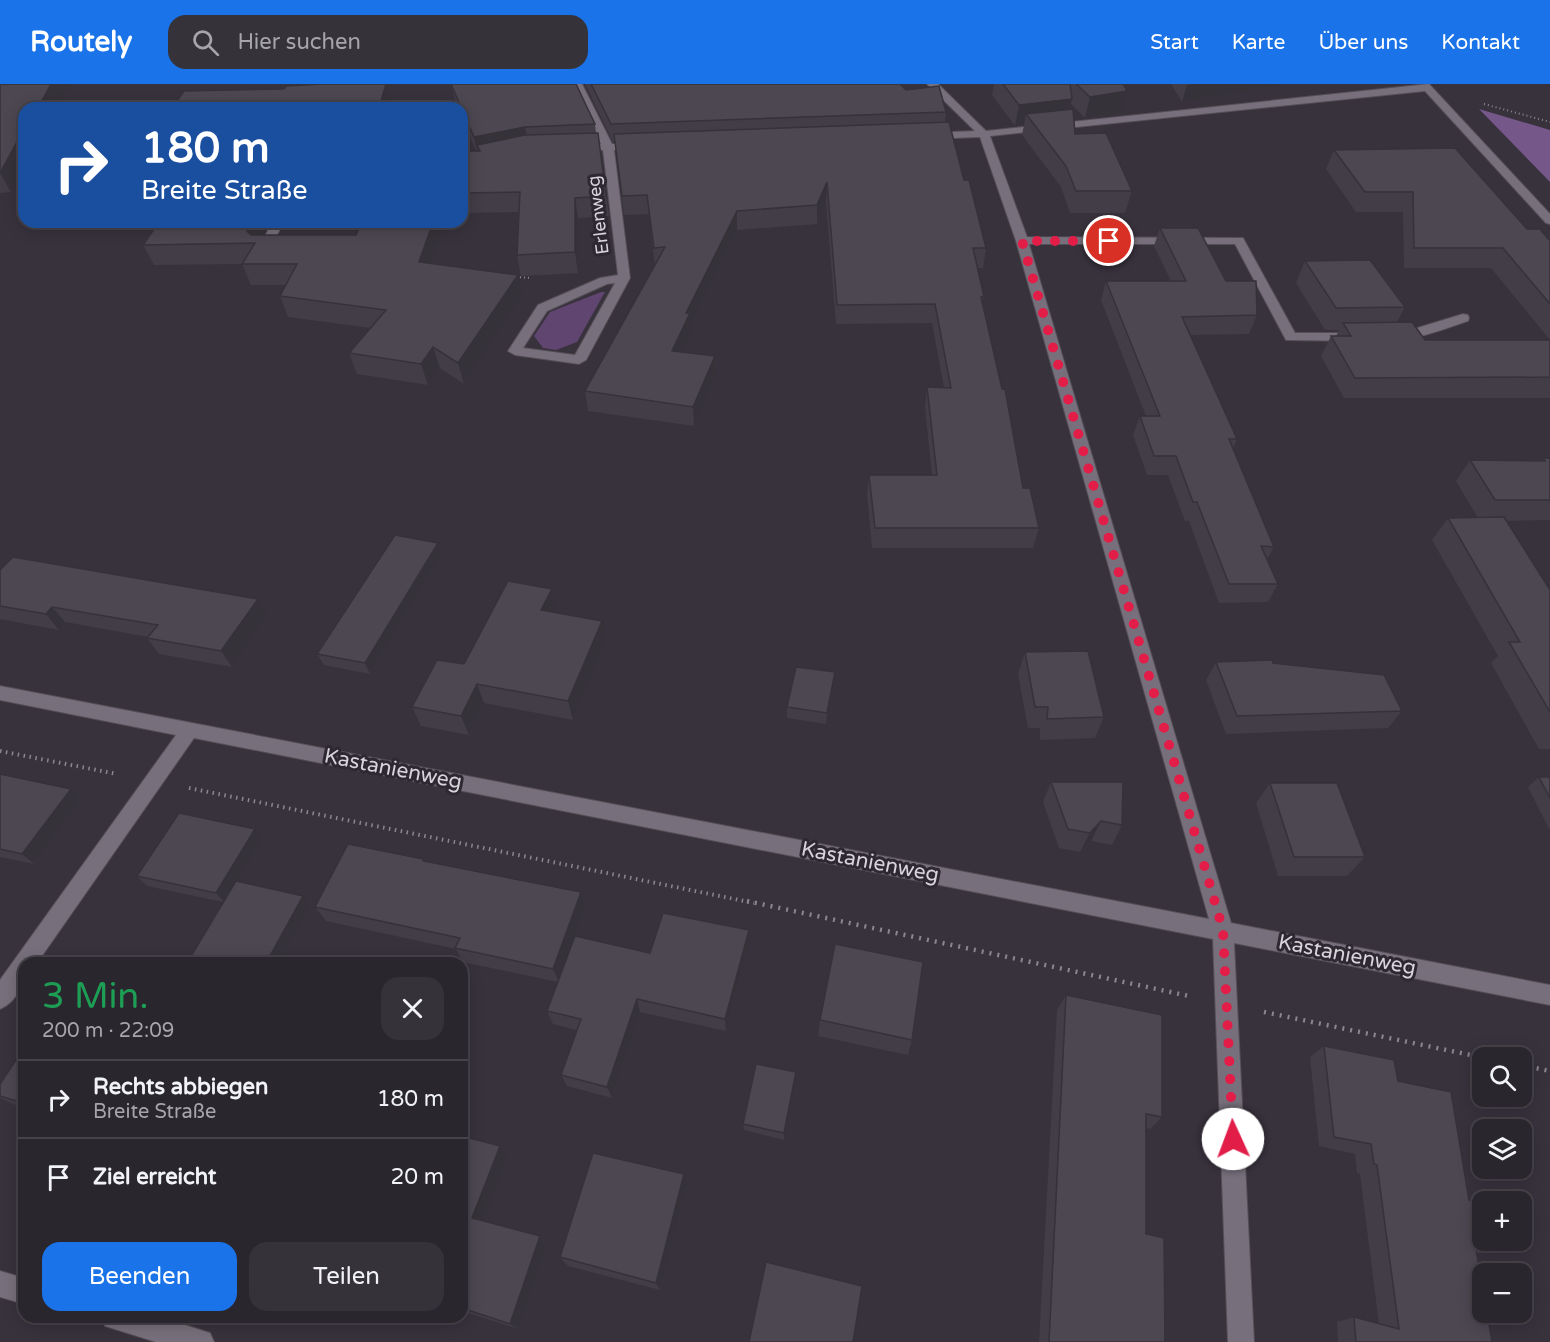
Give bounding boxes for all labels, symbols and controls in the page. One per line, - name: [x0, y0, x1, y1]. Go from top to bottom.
- search box: [168, 15, 588, 69]
- text: Routely: [30, 25, 132, 59]
- icon: search: [189, 26, 222, 59]
- text: Hier suchen: [237, 29, 361, 55]
- text: Start: [1150, 30, 1199, 55]
- text: Karte: [1232, 30, 1285, 55]
- text: Über uns: [1318, 30, 1408, 55]
- text: Kontakt: [1441, 30, 1520, 55]
- text: 180 m: [141, 123, 270, 174]
- icon: right: [42, 126, 120, 204]
- text: Breite Straße: [141, 174, 307, 207]
- street label: Erlenweg: [582, 174, 614, 256]
- pin: [1083, 215, 1134, 266]
- icon: arrive: [1092, 224, 1125, 257]
- street label: Kastanienweg: [322, 743, 464, 795]
- street label: Kastanienweg: [799, 836, 941, 888]
- street label: Kastanienweg: [1276, 929, 1418, 981]
- text: 3 Min.: [42, 975, 149, 1018]
- button: close: [381, 977, 444, 1040]
- text: 200 m · 22:09: [42, 1019, 174, 1043]
- map controls: [1472, 1047, 1532, 1323]
- button: search: [1472, 1047, 1532, 1107]
- text: Rechts abbiegen: [93, 1074, 268, 1100]
- icon: right: [42, 1083, 75, 1116]
- text: 180 m: [377, 1086, 444, 1112]
- text: Breite Straße: [93, 1100, 216, 1124]
- position arrow: [1201, 1107, 1265, 1171]
- button: layers: [1472, 1119, 1532, 1179]
- icon: arrive: [42, 1161, 75, 1194]
- text: Ziel erreicht: [93, 1164, 216, 1190]
- text: 20 m: [390, 1164, 444, 1190]
- button: +: [1472, 1191, 1532, 1251]
- button: Beenden: [42, 1242, 237, 1311]
- button: Teilen: [249, 1242, 444, 1311]
- button: −: [1472, 1263, 1532, 1323]

